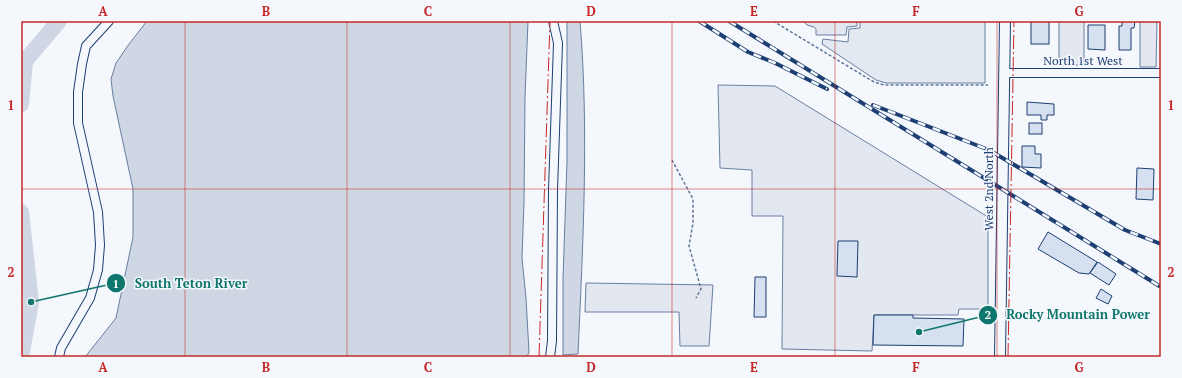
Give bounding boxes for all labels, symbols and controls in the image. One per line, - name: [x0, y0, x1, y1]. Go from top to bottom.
- text: A: [98, 2, 108, 20]
- text: B: [262, 2, 270, 20]
- text: C: [424, 2, 432, 20]
- text: D: [586, 2, 596, 20]
- text: E: [750, 2, 758, 20]
- text: F: [912, 2, 920, 20]
- text: G: [1074, 2, 1084, 20]
- street label: North 1st West: [1043, 53, 1123, 68]
- text: 1: [7, 96, 15, 114]
- text: 1: [1167, 96, 1175, 114]
- street label: West 2nd North: [981, 147, 996, 231]
- text: 2: [7, 263, 15, 281]
- text: 2: [1167, 263, 1175, 281]
- callout: South Teton River: [106, 271, 255, 296]
- text: South Teton River: [135, 274, 248, 292]
- text: 1: [113, 276, 119, 291]
- callout: Rocky Mountain Power: [978, 302, 1158, 327]
- text: Rocky Mountain Power: [1006, 305, 1150, 323]
- text: 2: [985, 307, 992, 322]
- text: A: [98, 358, 108, 376]
- text: B: [262, 358, 270, 376]
- text: C: [424, 358, 432, 376]
- text: D: [586, 358, 596, 376]
- text: E: [750, 358, 758, 376]
- text: F: [912, 358, 920, 376]
- text: G: [1074, 358, 1084, 376]

